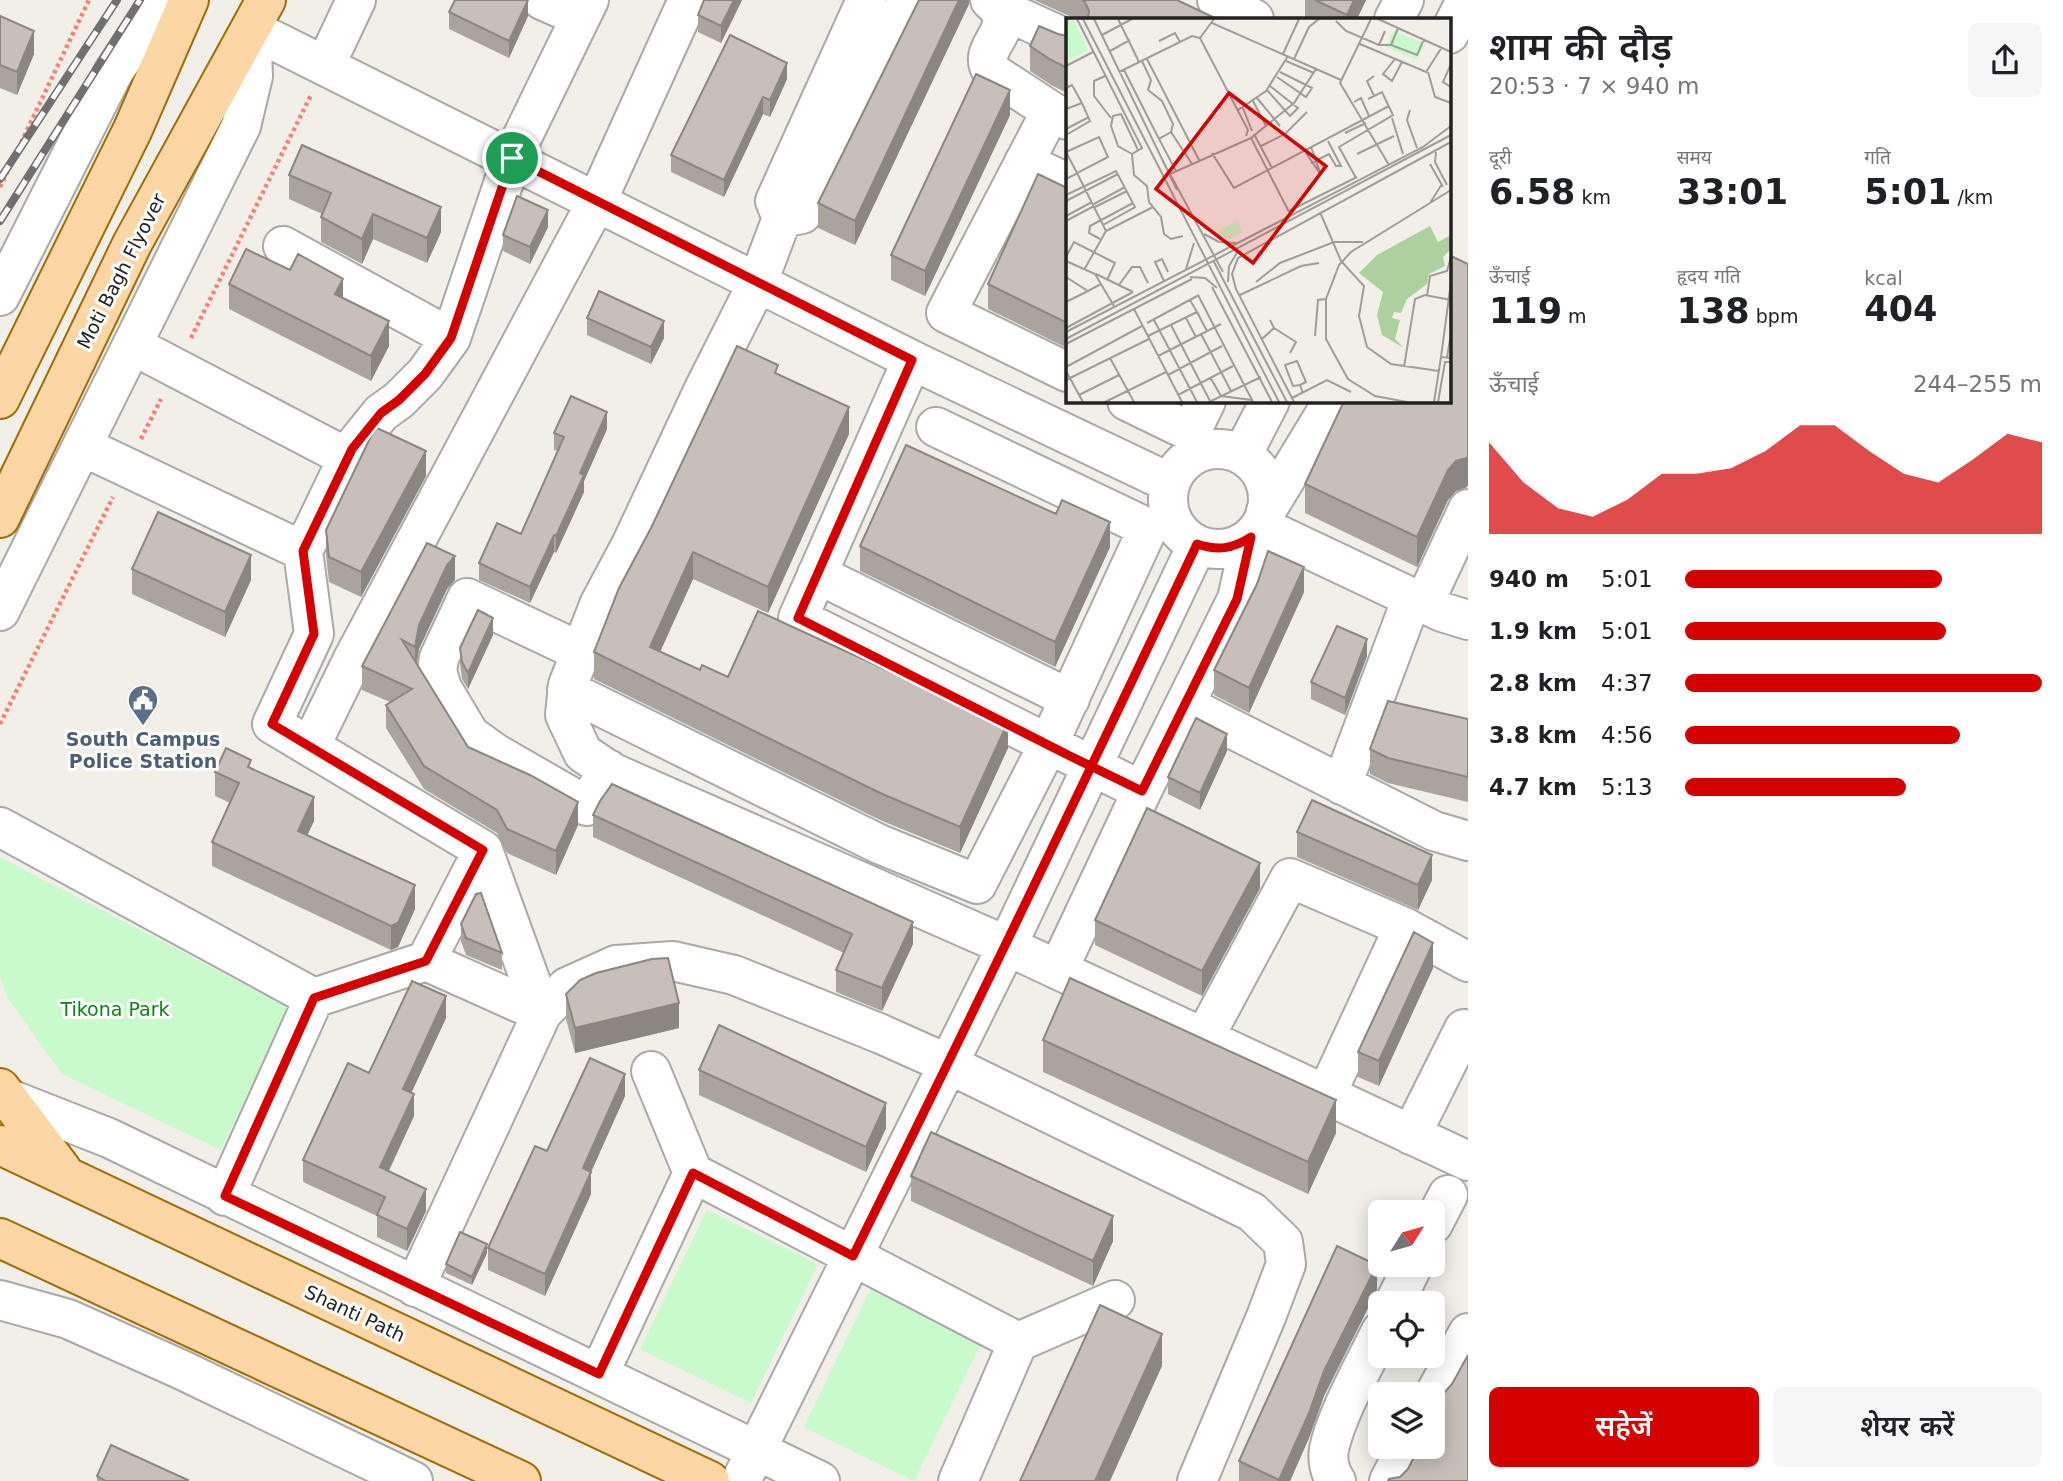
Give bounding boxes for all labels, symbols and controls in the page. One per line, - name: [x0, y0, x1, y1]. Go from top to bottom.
- inset map: [1066, 18, 1450, 402]
- button: share: [1968, 23, 2042, 97]
- text: शाम की दौड़: [1489, 25, 1672, 69]
- text: 20:53 · 7 × 940 m: [1489, 73, 1699, 99]
- pin: [482, 128, 542, 188]
- icon: arrive: [493, 139, 531, 177]
- text: दूरी: [1489, 146, 1512, 168]
- text: समय: [1677, 146, 1712, 168]
- text: गति: [1864, 146, 1891, 168]
- text: 6.58: [1489, 172, 1575, 212]
- text: 33:01: [1677, 172, 1788, 212]
- text: 5:01: [1864, 172, 1951, 212]
- text: km: [1575, 186, 1611, 208]
- text: /km: [1951, 186, 1993, 208]
- street label: Moti Bagh Flyover: [72, 189, 170, 352]
- text: ऊँचाई: [1489, 265, 1530, 287]
- text: हृदय गति: [1677, 265, 1741, 287]
- text: kcal: [1864, 267, 1903, 289]
- text: 404: [1864, 289, 1937, 329]
- text: 119: [1489, 291, 1562, 331]
- text: 138: [1677, 291, 1750, 331]
- text: m: [1562, 305, 1587, 327]
- text: bpm: [1750, 305, 1798, 327]
- text: ऊँचाई: [1489, 371, 1539, 397]
- text: 244–255 m: [1913, 371, 2042, 397]
- text: 940 m: [1489, 566, 1569, 592]
- text: 5:01: [1601, 566, 1653, 592]
- text: 1.9 km: [1489, 618, 1577, 644]
- text: 5:01: [1601, 618, 1653, 644]
- text: 2.8 km: [1489, 670, 1577, 696]
- text: 4:37: [1601, 670, 1653, 696]
- public building icon: South Campus Police Station: [126, 683, 160, 727]
- text: 3.8 km: [1489, 722, 1577, 748]
- text: 4:56: [1601, 722, 1653, 748]
- place label: South Campus Police Station: [66, 728, 220, 772]
- text: 4.7 km: [1489, 774, 1577, 800]
- text: 5:13: [1601, 774, 1653, 800]
- park label: Tikona Park: [59, 998, 170, 1020]
- north arrow: [1368, 1200, 1446, 1278]
- map controls: [1368, 1200, 1445, 1459]
- street label: Shanti Path: [301, 1280, 409, 1346]
- button: locate: [1368, 1291, 1445, 1368]
- button: layers: [1368, 1382, 1445, 1459]
- button: सहेजें: [1489, 1387, 1759, 1467]
- button: शेयर करें: [1773, 1387, 2042, 1467]

